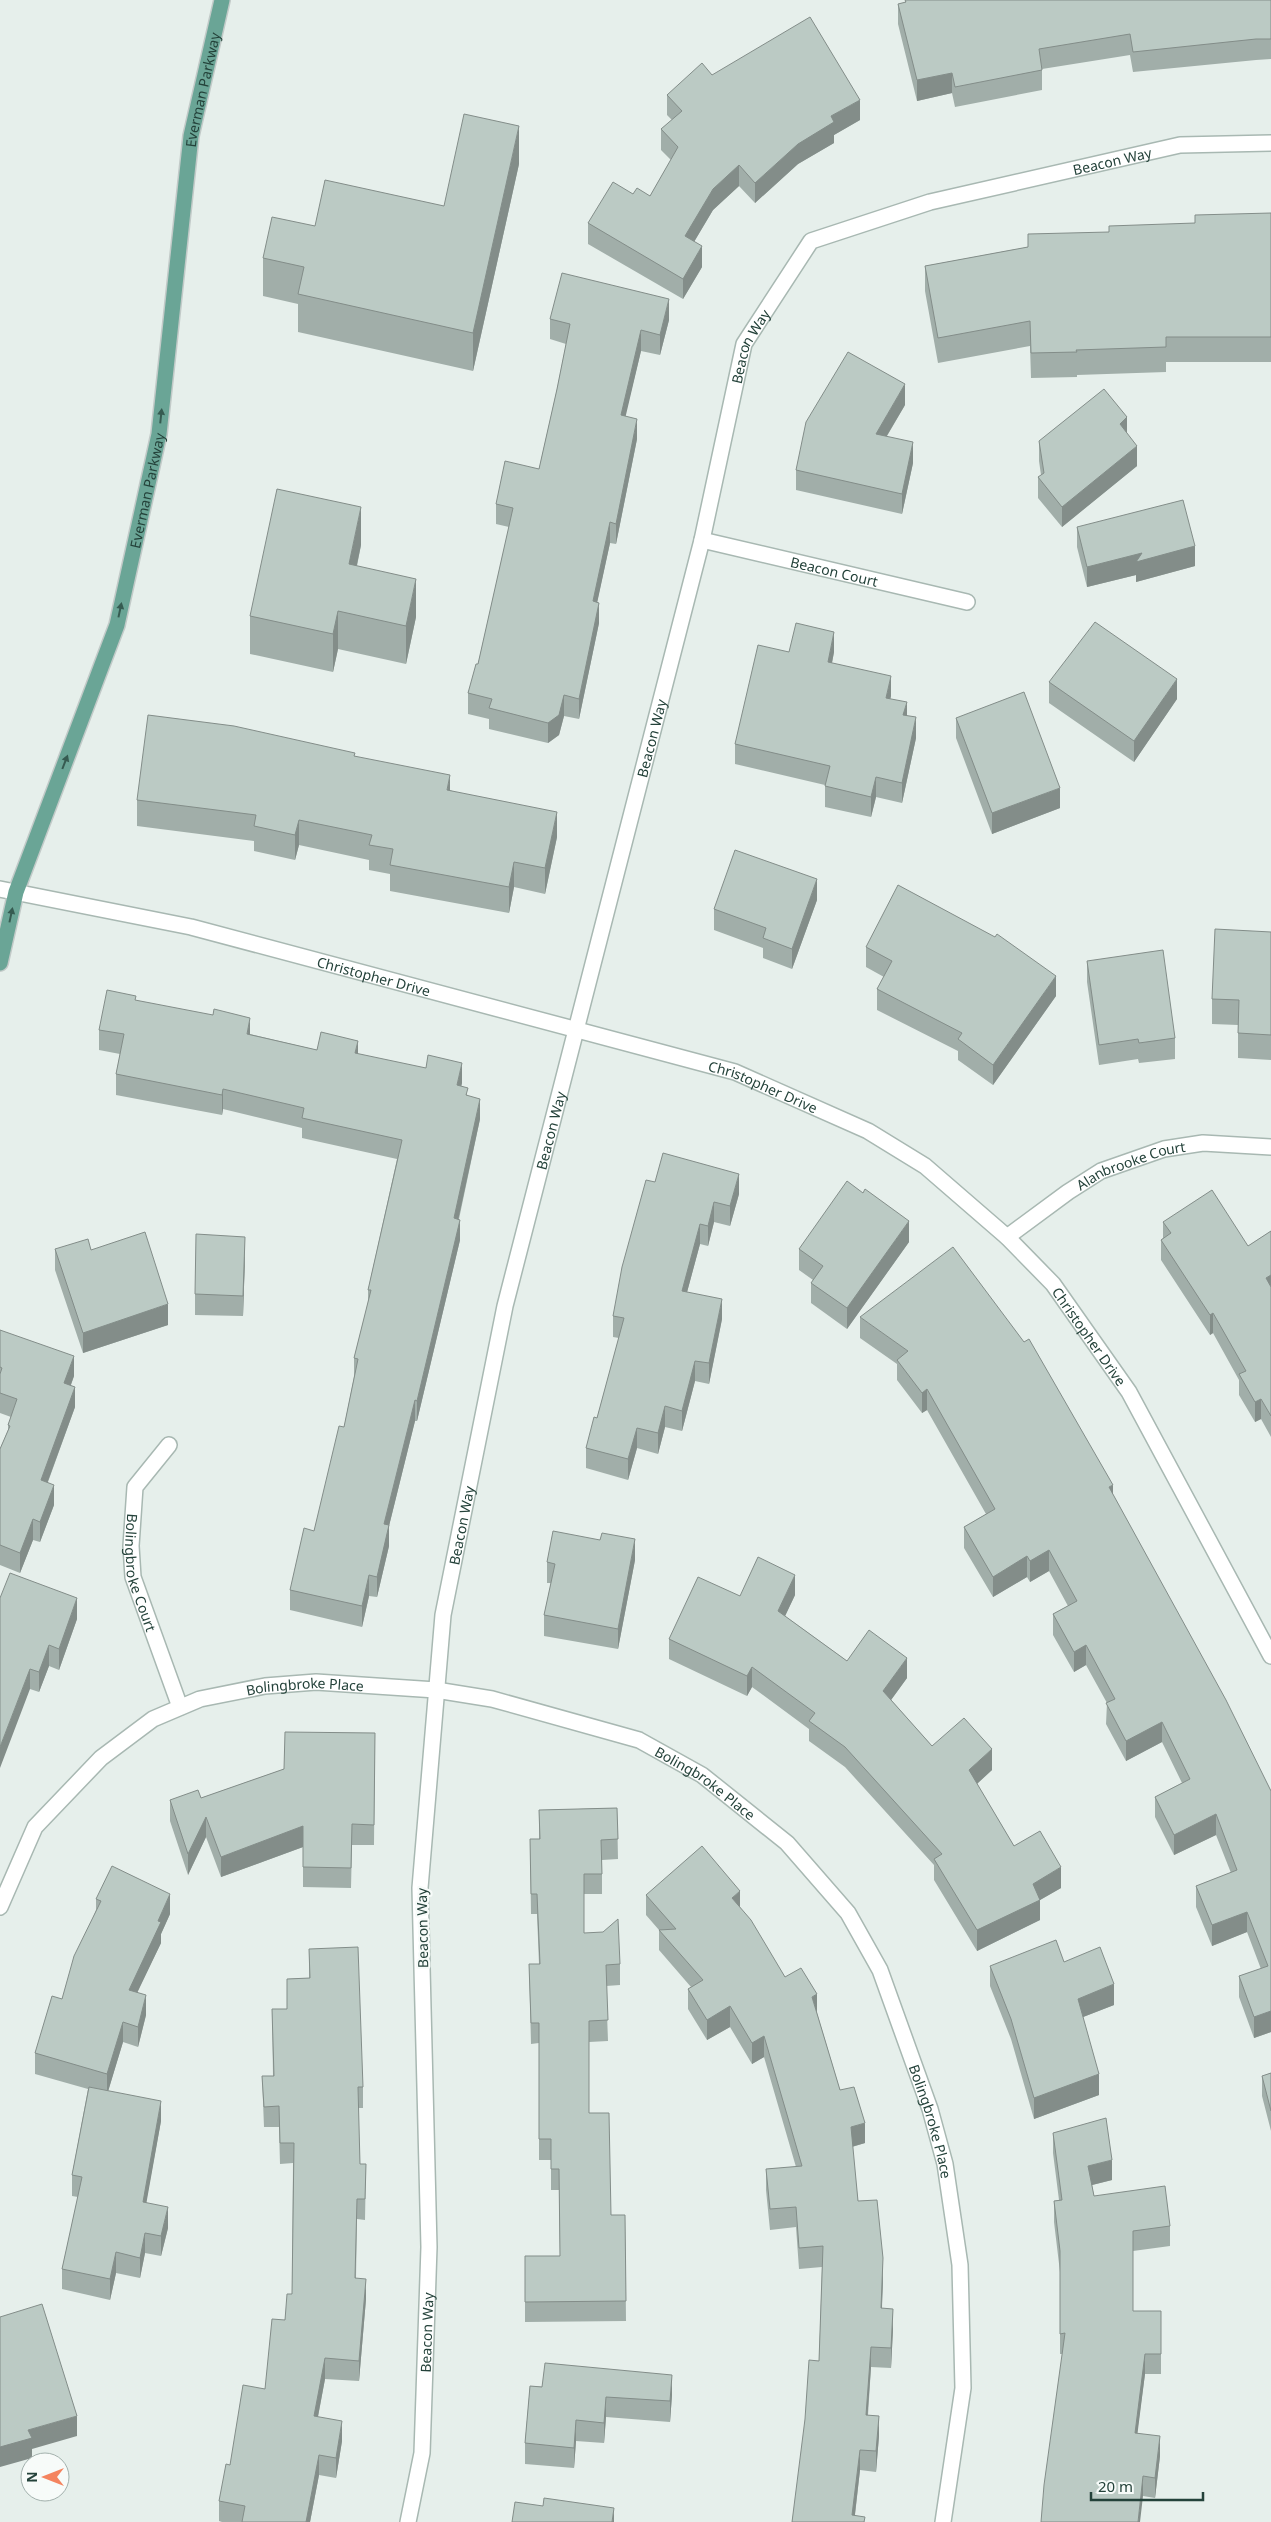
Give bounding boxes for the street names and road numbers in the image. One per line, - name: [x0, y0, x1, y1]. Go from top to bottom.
- street label: Everman Parkway: [180, 29, 224, 148]
- street label: Beacon Way: [1071, 142, 1154, 179]
- street label: Beacon Way: [726, 305, 774, 385]
- street label: Everman Parkway: [125, 430, 169, 550]
- street label: Beacon Court: [789, 552, 880, 590]
- street label: Beacon Way: [632, 696, 670, 779]
- street label: Christopher Drive: [315, 952, 433, 1000]
- street label: Christopher Drive: [706, 1056, 821, 1117]
- street label: Beacon Way: [531, 1088, 570, 1172]
- street label: Alanbrooke Court: [1072, 1136, 1187, 1194]
- street label: Christopher Drive: [1048, 1283, 1131, 1389]
- street label: Beacon Way: [444, 1483, 478, 1567]
- street label: Bolingbroke Court: [121, 1513, 161, 1634]
- street label: Bolingbroke Place: [244, 1672, 364, 1699]
- street label: Bolingbroke Place: [652, 1741, 760, 1824]
- street label: Beacon Way: [412, 1887, 432, 1968]
- street label: Bolingbroke Place: [905, 2062, 957, 2180]
- street label: Beacon Way: [415, 2291, 437, 2373]

